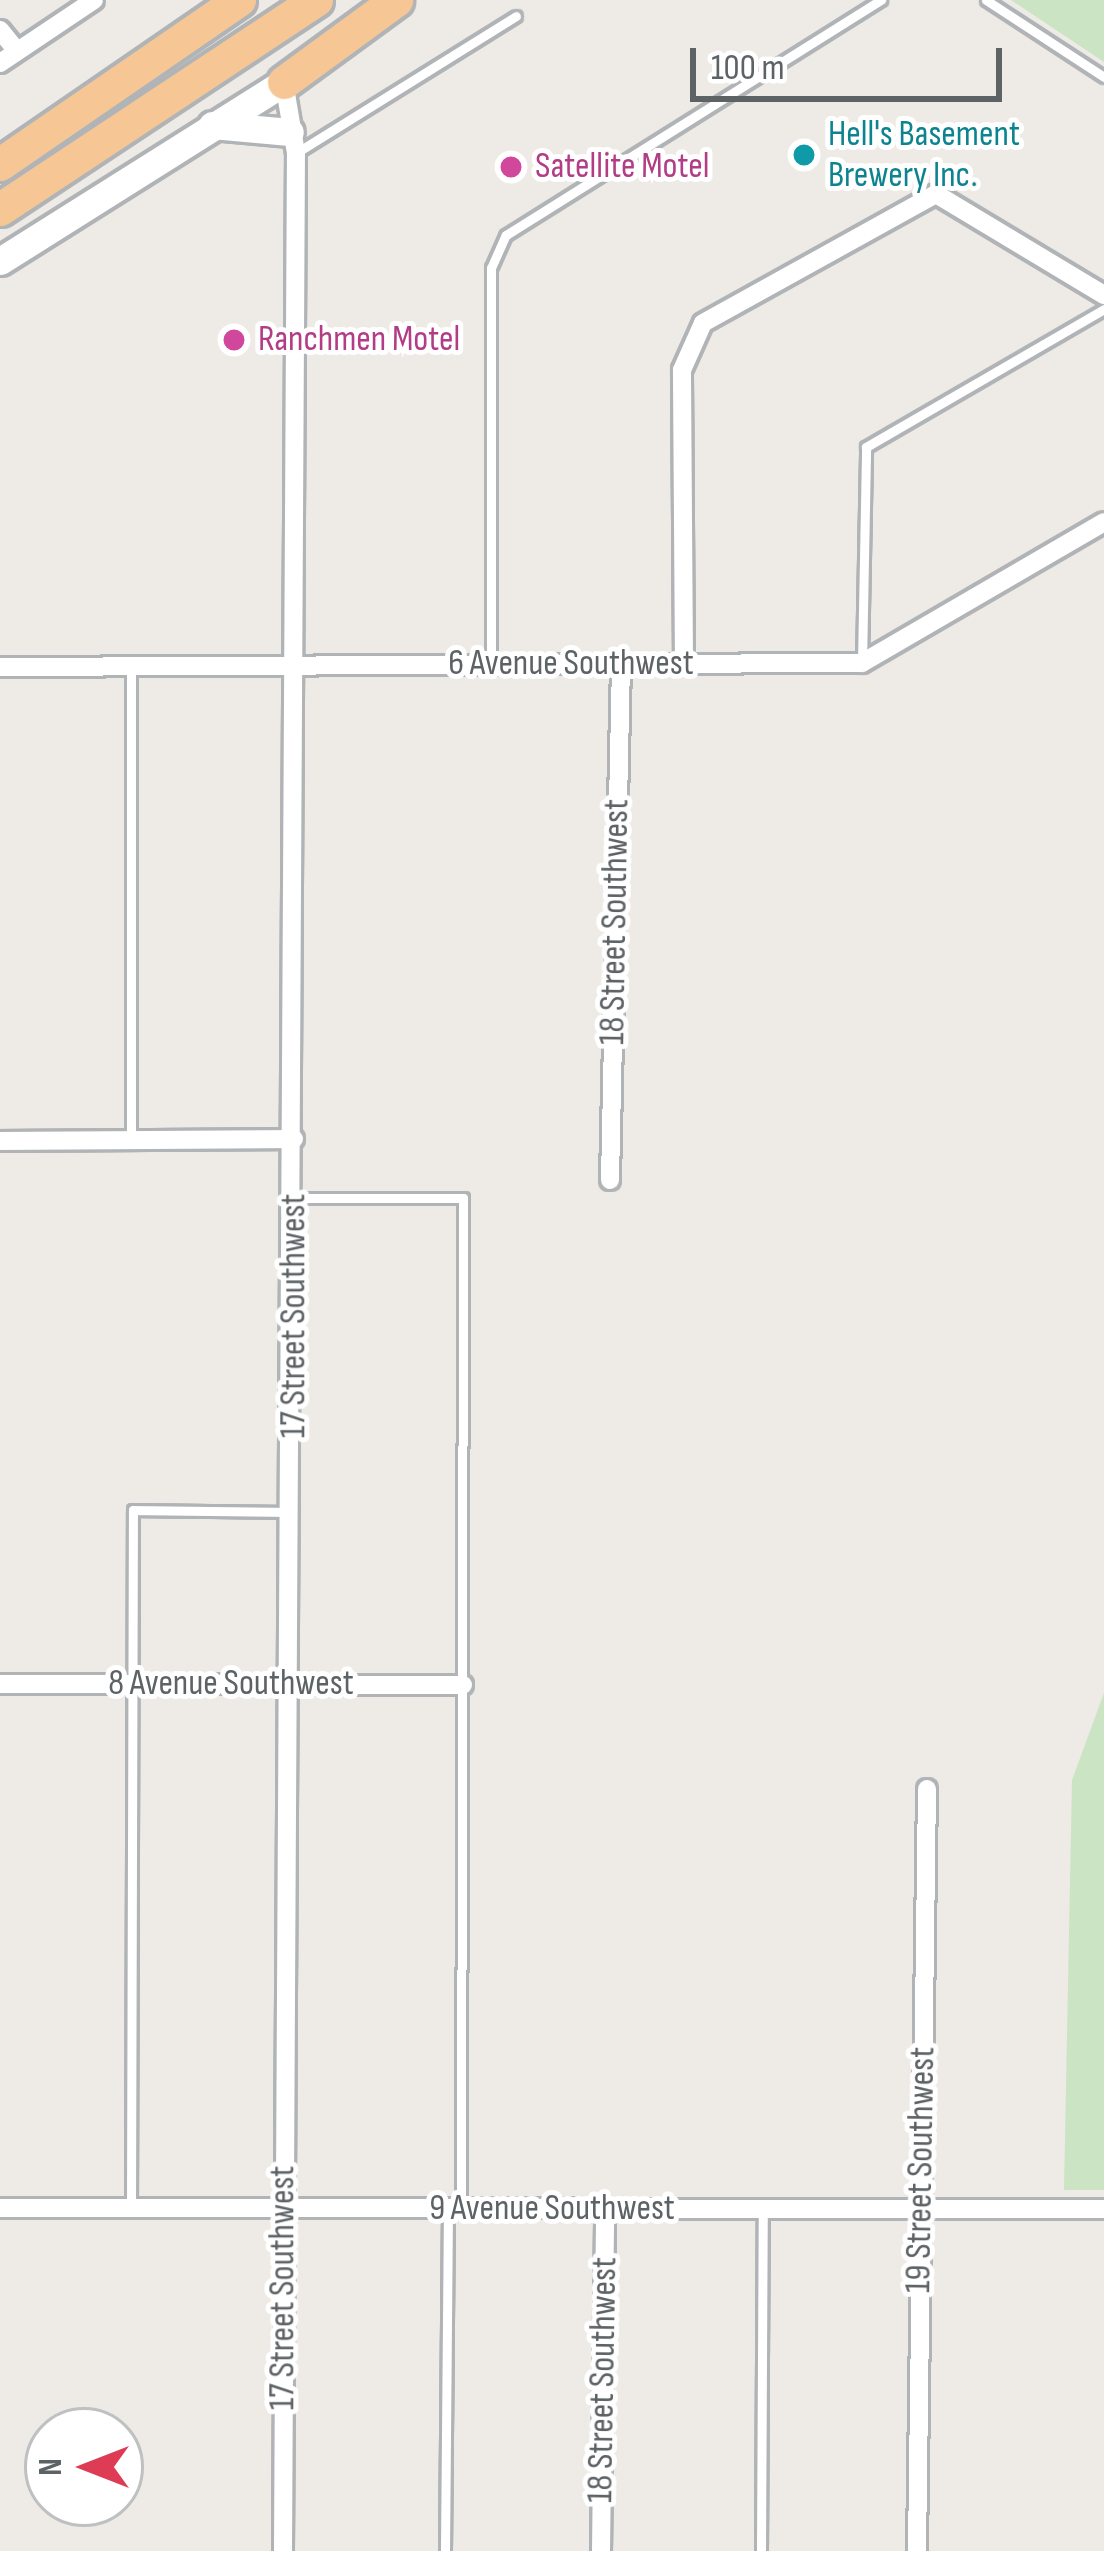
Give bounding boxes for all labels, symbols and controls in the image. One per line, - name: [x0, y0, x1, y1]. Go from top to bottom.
- scale bar: [696, 24, 1008, 98]
- text: 100 m: [711, 47, 785, 90]
- place label: Hell's Basement Brewery Inc.: [828, 112, 1020, 197]
- marker: Hell's Basement Brewery Inc.: [791, 142, 817, 168]
- place label: Satellite Motel: [535, 145, 709, 189]
- marker: Satellite Motel: [498, 154, 524, 180]
- place label: Ranchmen Motel: [258, 318, 460, 362]
- marker: Ranchmen Motel: [221, 327, 247, 353]
- street label: 6 Avenue Southwest: [448, 642, 694, 686]
- street label: 18 Street Southwest: [591, 799, 639, 1045]
- street label: 17 Street Southwest: [272, 1194, 316, 1438]
- street label: 8 Avenue Southwest: [108, 1662, 354, 1706]
- street label: 19 Street Southwest: [897, 2047, 945, 2293]
- street label: 17 Street Southwest: [261, 2166, 305, 2410]
- street label: 9 Avenue Southwest: [429, 2187, 675, 2231]
- street label: 18 Street Southwest: [579, 2257, 627, 2503]
- north arrow: [24, 2407, 144, 2527]
- text: N: [31, 2458, 71, 2476]

